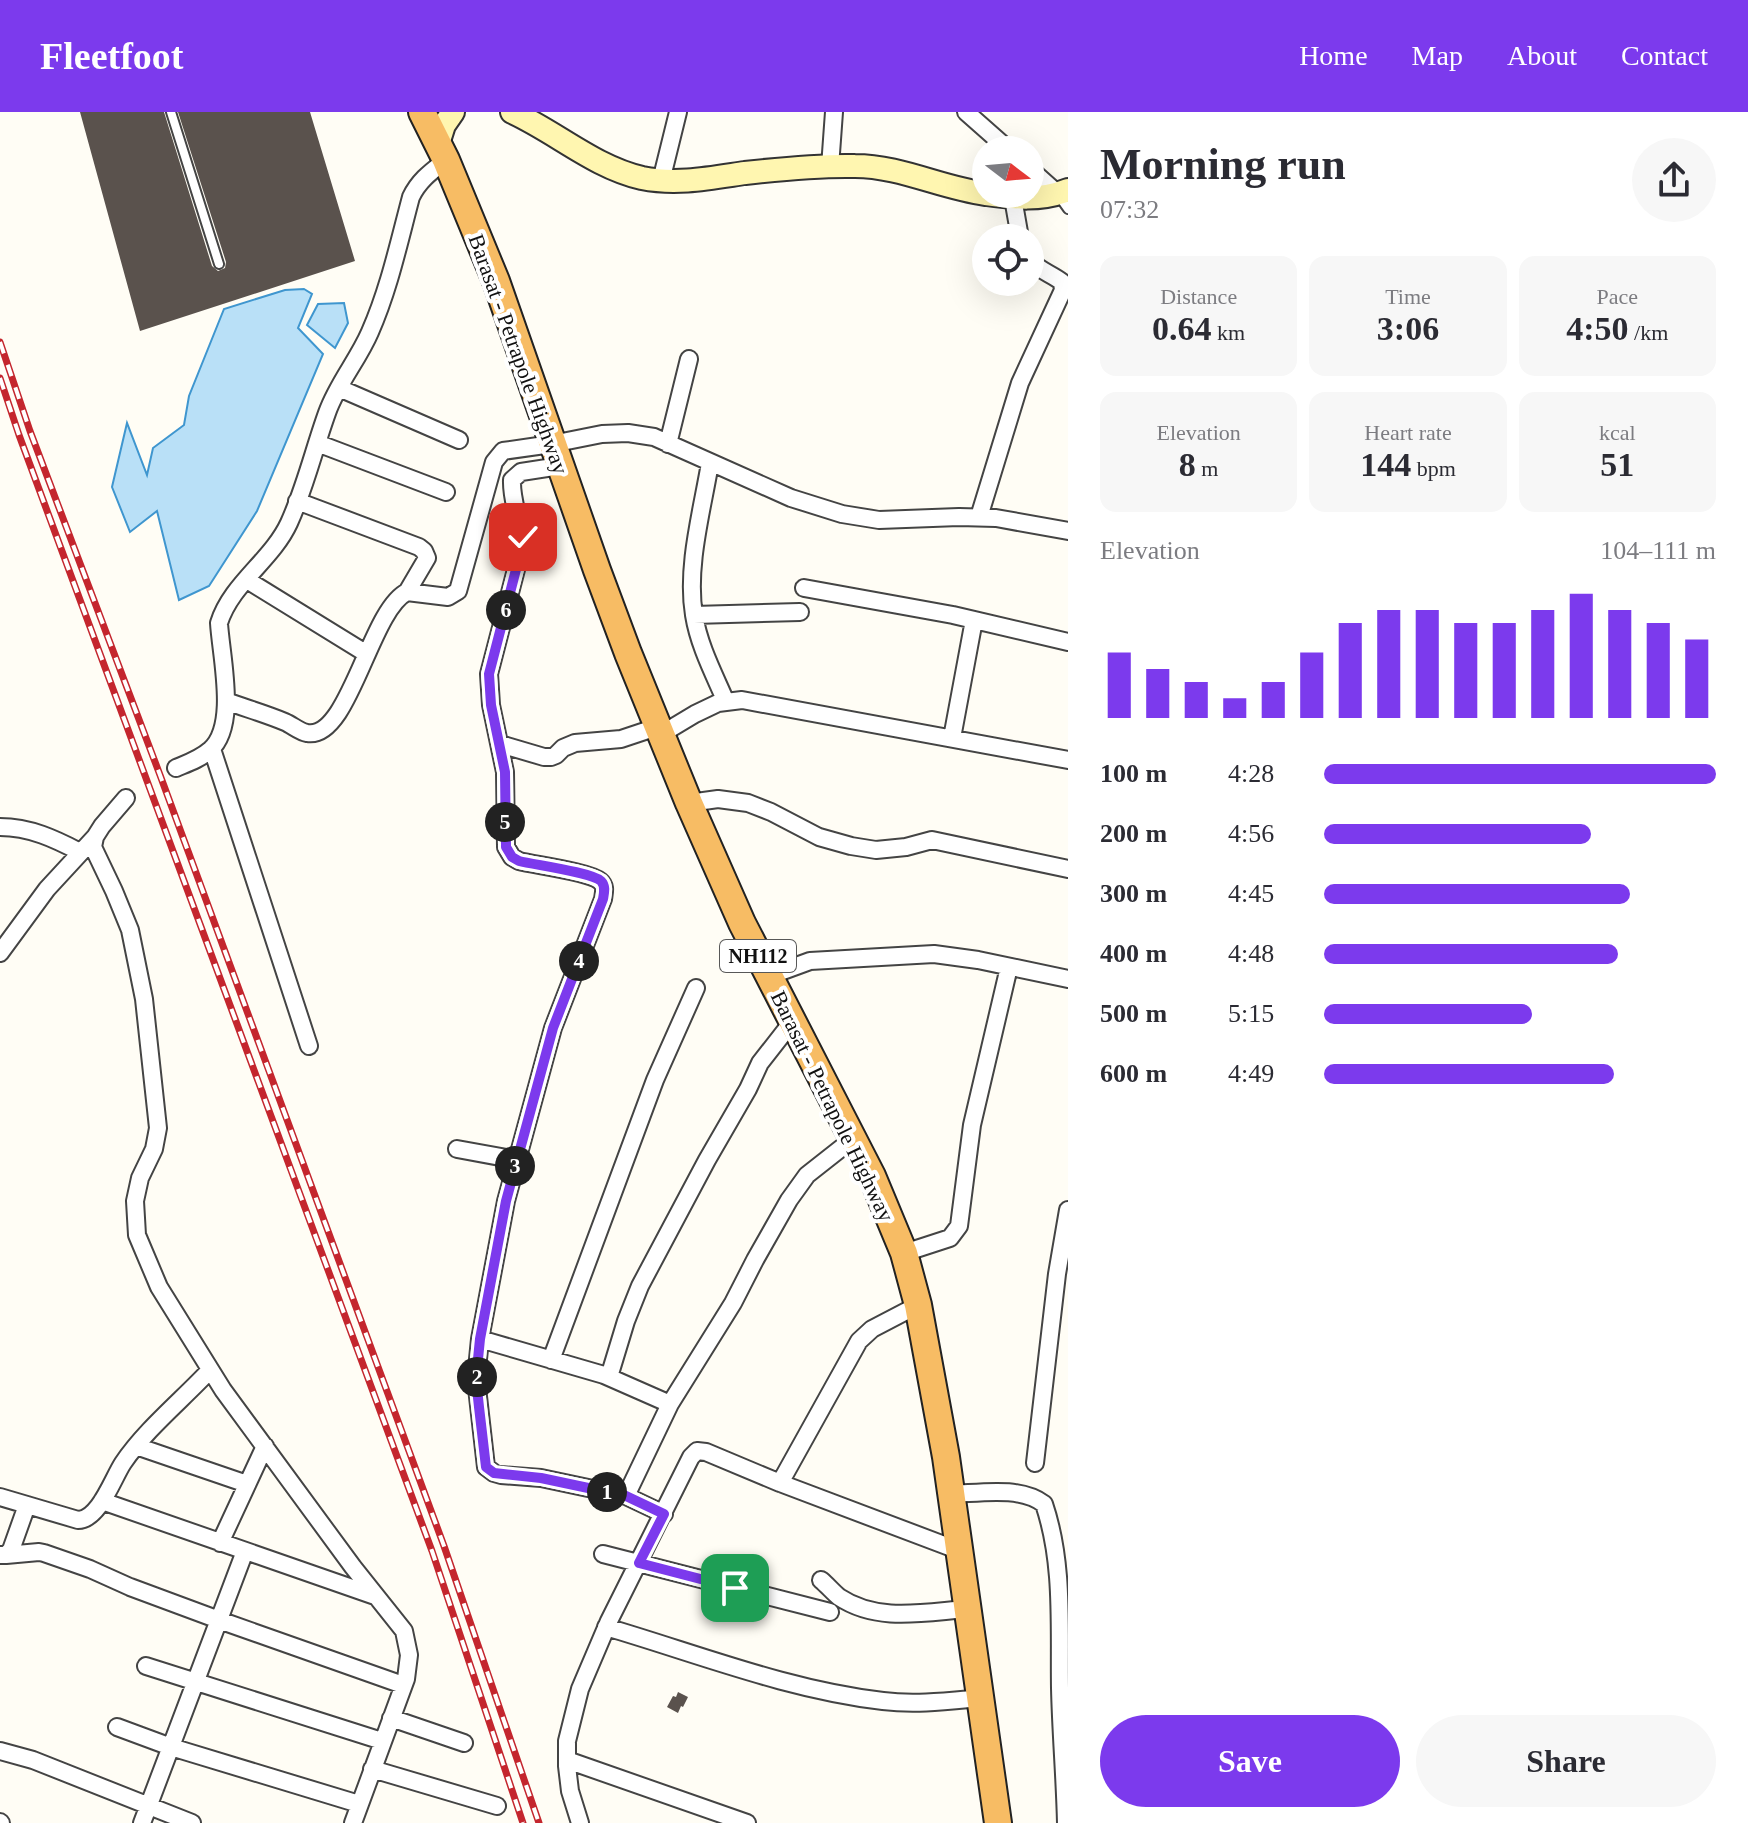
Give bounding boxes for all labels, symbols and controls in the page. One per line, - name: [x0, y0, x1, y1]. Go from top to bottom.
- text: Fleetfoot: [40, 35, 183, 77]
- text: Home: [1299, 40, 1368, 71]
- text: Map: [1412, 40, 1463, 71]
- text: About: [1507, 40, 1577, 71]
- text: Contact: [1621, 40, 1708, 71]
- north arrow: [972, 136, 1044, 208]
- map controls: [972, 136, 1044, 296]
- button: share: [1632, 138, 1716, 222]
- text: Morning run: [1100, 140, 1346, 189]
- text: 07:32: [1100, 195, 1159, 224]
- button: locate: [972, 224, 1044, 296]
- street label: Barasat - Petrapole Highway: [463, 231, 574, 478]
- text: Distance: [1160, 284, 1237, 309]
- text: Time: [1385, 284, 1431, 309]
- text: Pace: [1597, 284, 1638, 309]
- text: 0.64: [1152, 310, 1212, 347]
- text: 3:06: [1377, 310, 1439, 347]
- text: 4:50: [1566, 310, 1629, 347]
- text: km: [1212, 320, 1245, 345]
- text: /km: [1629, 320, 1668, 345]
- text: Elevation: [1157, 420, 1241, 445]
- text: Heart rate: [1364, 420, 1452, 445]
- text: kcal: [1599, 420, 1636, 445]
- text: 8: [1179, 446, 1196, 483]
- text: 144: [1360, 446, 1411, 483]
- text: 51: [1600, 446, 1634, 483]
- text: m: [1196, 456, 1218, 481]
- text: bpm: [1411, 456, 1456, 481]
- pin: [489, 503, 557, 571]
- icon: check: [501, 515, 545, 559]
- text: Elevation: [1100, 536, 1200, 565]
- text: 104–111 m: [1600, 536, 1716, 565]
- pin: 6: [486, 590, 526, 630]
- text: 6: [501, 597, 512, 622]
- text: 100 m: [1100, 759, 1167, 788]
- text: 4:28: [1228, 759, 1274, 788]
- pin: 5: [485, 802, 525, 842]
- text: 5: [500, 809, 511, 834]
- text: 200 m: [1100, 819, 1167, 848]
- text: 4:56: [1228, 819, 1274, 848]
- text: 300 m: [1100, 879, 1167, 908]
- text: 4:45: [1228, 879, 1274, 908]
- text: 400 m: [1100, 939, 1167, 968]
- text: 4:48: [1228, 939, 1274, 968]
- road number: NH112: [720, 940, 796, 972]
- pin: 4: [559, 941, 599, 981]
- text: 4: [574, 948, 585, 973]
- street label: Barasat - Petrapole Highway: [766, 987, 899, 1226]
- text: 500 m: [1100, 999, 1167, 1028]
- text: 5:15: [1228, 999, 1274, 1028]
- text: 600 m: [1100, 1059, 1167, 1088]
- text: 4:49: [1228, 1059, 1274, 1088]
- pin: 3: [495, 1146, 535, 1186]
- text: 3: [510, 1153, 521, 1178]
- pin: 2: [457, 1357, 497, 1397]
- text: 2: [472, 1364, 483, 1389]
- pin: 1: [587, 1472, 627, 1512]
- text: 1: [602, 1479, 613, 1504]
- pin: [701, 1554, 769, 1622]
- icon: arrive: [713, 1566, 757, 1610]
- button: Save: [1100, 1715, 1400, 1807]
- button: Share: [1416, 1715, 1716, 1807]

